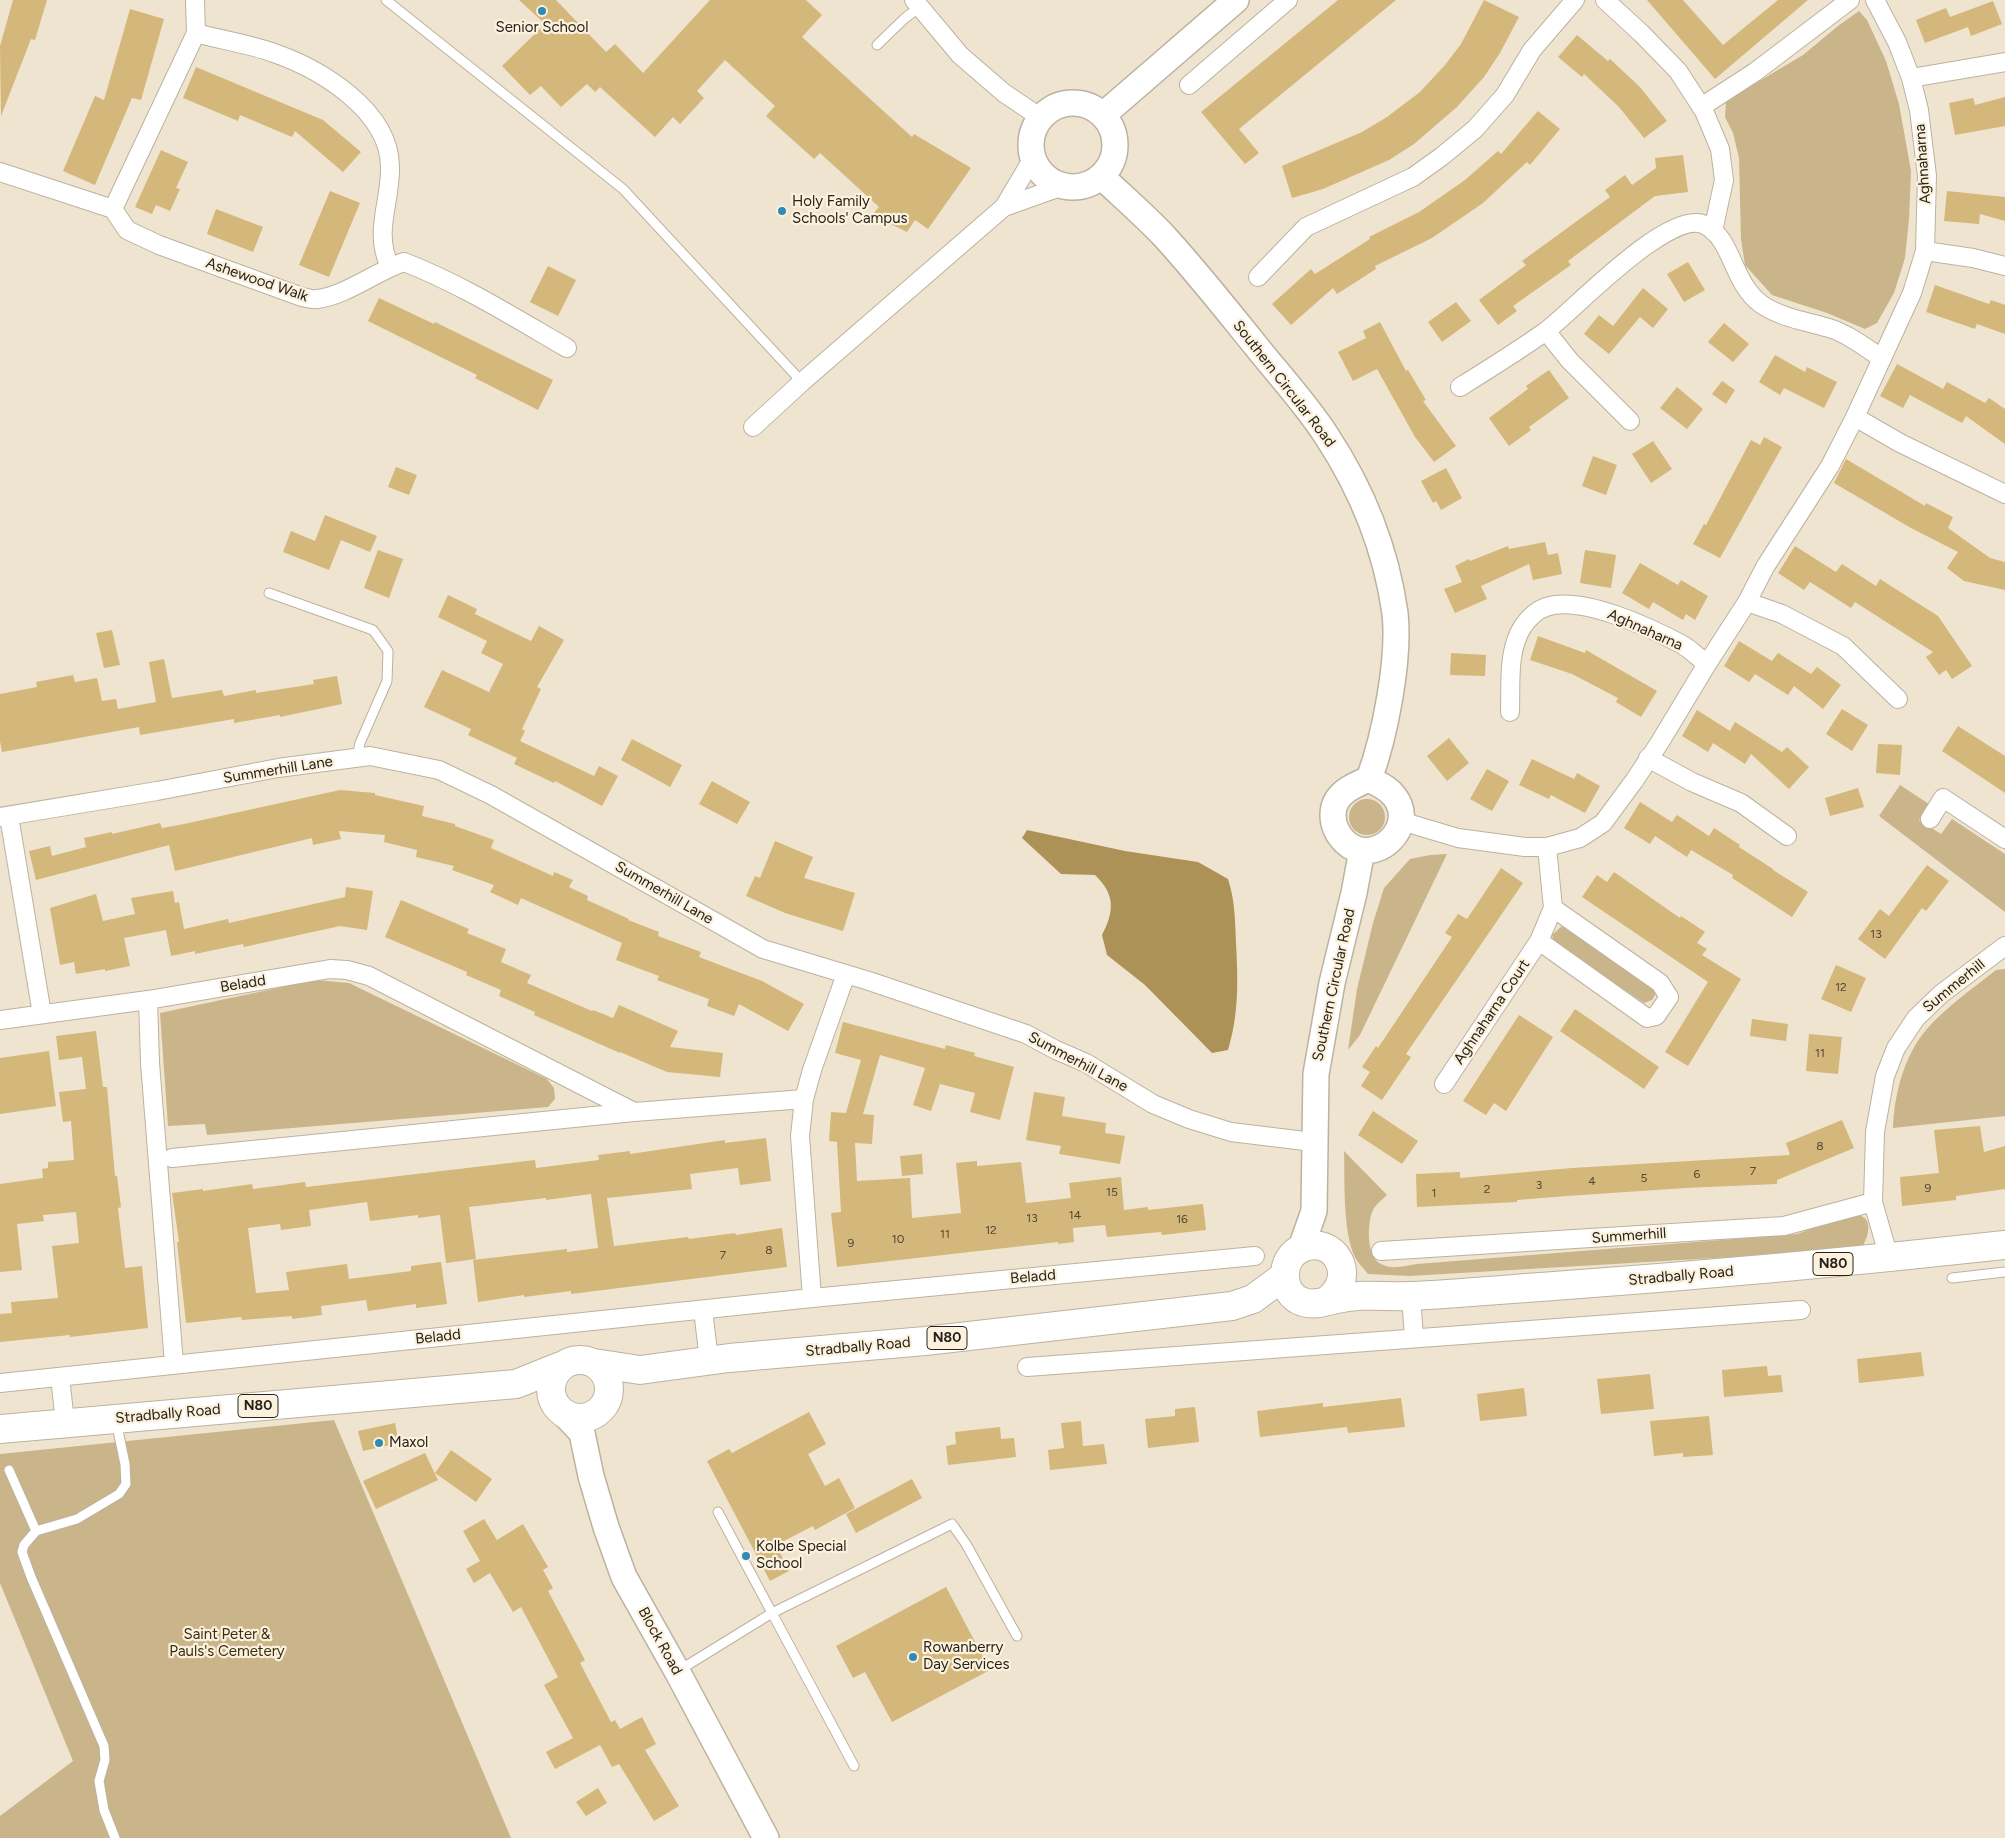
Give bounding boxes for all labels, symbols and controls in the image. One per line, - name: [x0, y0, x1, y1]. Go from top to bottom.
- marker: Senior School: [536, 5, 548, 17]
- place label: Senior School: [495, 19, 589, 37]
- street label: Aghnaharna: [1911, 123, 1935, 205]
- place label: Holy Family Schools' Campus: [792, 193, 908, 228]
- marker: Holy Family Schools' Campus: [776, 205, 788, 217]
- street label: Ashewood Walk: [203, 254, 311, 306]
- street label: Southern Circular Road: [1229, 317, 1339, 451]
- street label: Aghnaharna: [1605, 605, 1685, 655]
- street label: Summerhill Lane: [222, 752, 334, 788]
- street label: Summerhill Lane: [612, 858, 716, 928]
- street label: Southern Circular Road: [1309, 907, 1359, 1063]
- house number: 13: [1870, 927, 1882, 941]
- street label: Summerhill: [1919, 955, 1989, 1017]
- street label: Aghnaharna Court: [1450, 956, 1534, 1068]
- street label: Beladd: [219, 972, 267, 996]
- house number: 12: [1835, 980, 1847, 994]
- street label: Summerhill Lane: [1025, 1028, 1131, 1096]
- house number: 11: [1815, 1046, 1825, 1060]
- house number: 8: [1816, 1139, 1824, 1153]
- house number: 7: [1750, 1164, 1756, 1178]
- house number: 6: [1694, 1167, 1700, 1181]
- house number: 5: [1641, 1171, 1647, 1185]
- house number: 4: [1588, 1174, 1596, 1188]
- house number: 3: [1536, 1178, 1542, 1192]
- house number: 9: [1925, 1181, 1931, 1195]
- house number: 2: [1484, 1182, 1490, 1196]
- house number: 15: [1106, 1185, 1118, 1199]
- house number: 1: [1432, 1186, 1436, 1200]
- house number: 14: [1069, 1208, 1081, 1222]
- house number: 13: [1026, 1211, 1038, 1225]
- house number: 16: [1176, 1212, 1188, 1226]
- house number: 12: [985, 1223, 997, 1237]
- street label: Summerhill: [1591, 1224, 1667, 1248]
- house number: 11: [940, 1227, 950, 1241]
- house number: 10: [892, 1232, 904, 1246]
- house number: 9: [848, 1236, 854, 1250]
- house number: 8: [765, 1243, 773, 1257]
- house number: 7: [720, 1248, 726, 1262]
- road number: N80: [1813, 1252, 1853, 1276]
- street label: Stradbally Road: [1628, 1262, 1734, 1290]
- street label: Beladd: [1009, 1266, 1057, 1288]
- street label: Beladd: [414, 1326, 462, 1348]
- road number: N80: [927, 1326, 967, 1350]
- street label: Stradbally Road: [805, 1333, 911, 1361]
- road number: N80: [238, 1394, 278, 1418]
- street label: Stradbally Road: [115, 1400, 221, 1428]
- place label: Maxol: [389, 1434, 428, 1452]
- marker: Maxol: [373, 1437, 385, 1449]
- place label: Kolbe Special School: [756, 1538, 847, 1573]
- marker: Kolbe Special School: [740, 1550, 752, 1562]
- street label: Block Road: [634, 1604, 686, 1678]
- park label: Saint Peter & Pauls's Cemetery: [169, 1626, 285, 1661]
- place label: Rowanberry Day Services: [923, 1639, 1009, 1674]
- marker: Rowanberry Day Services: [907, 1651, 919, 1663]

